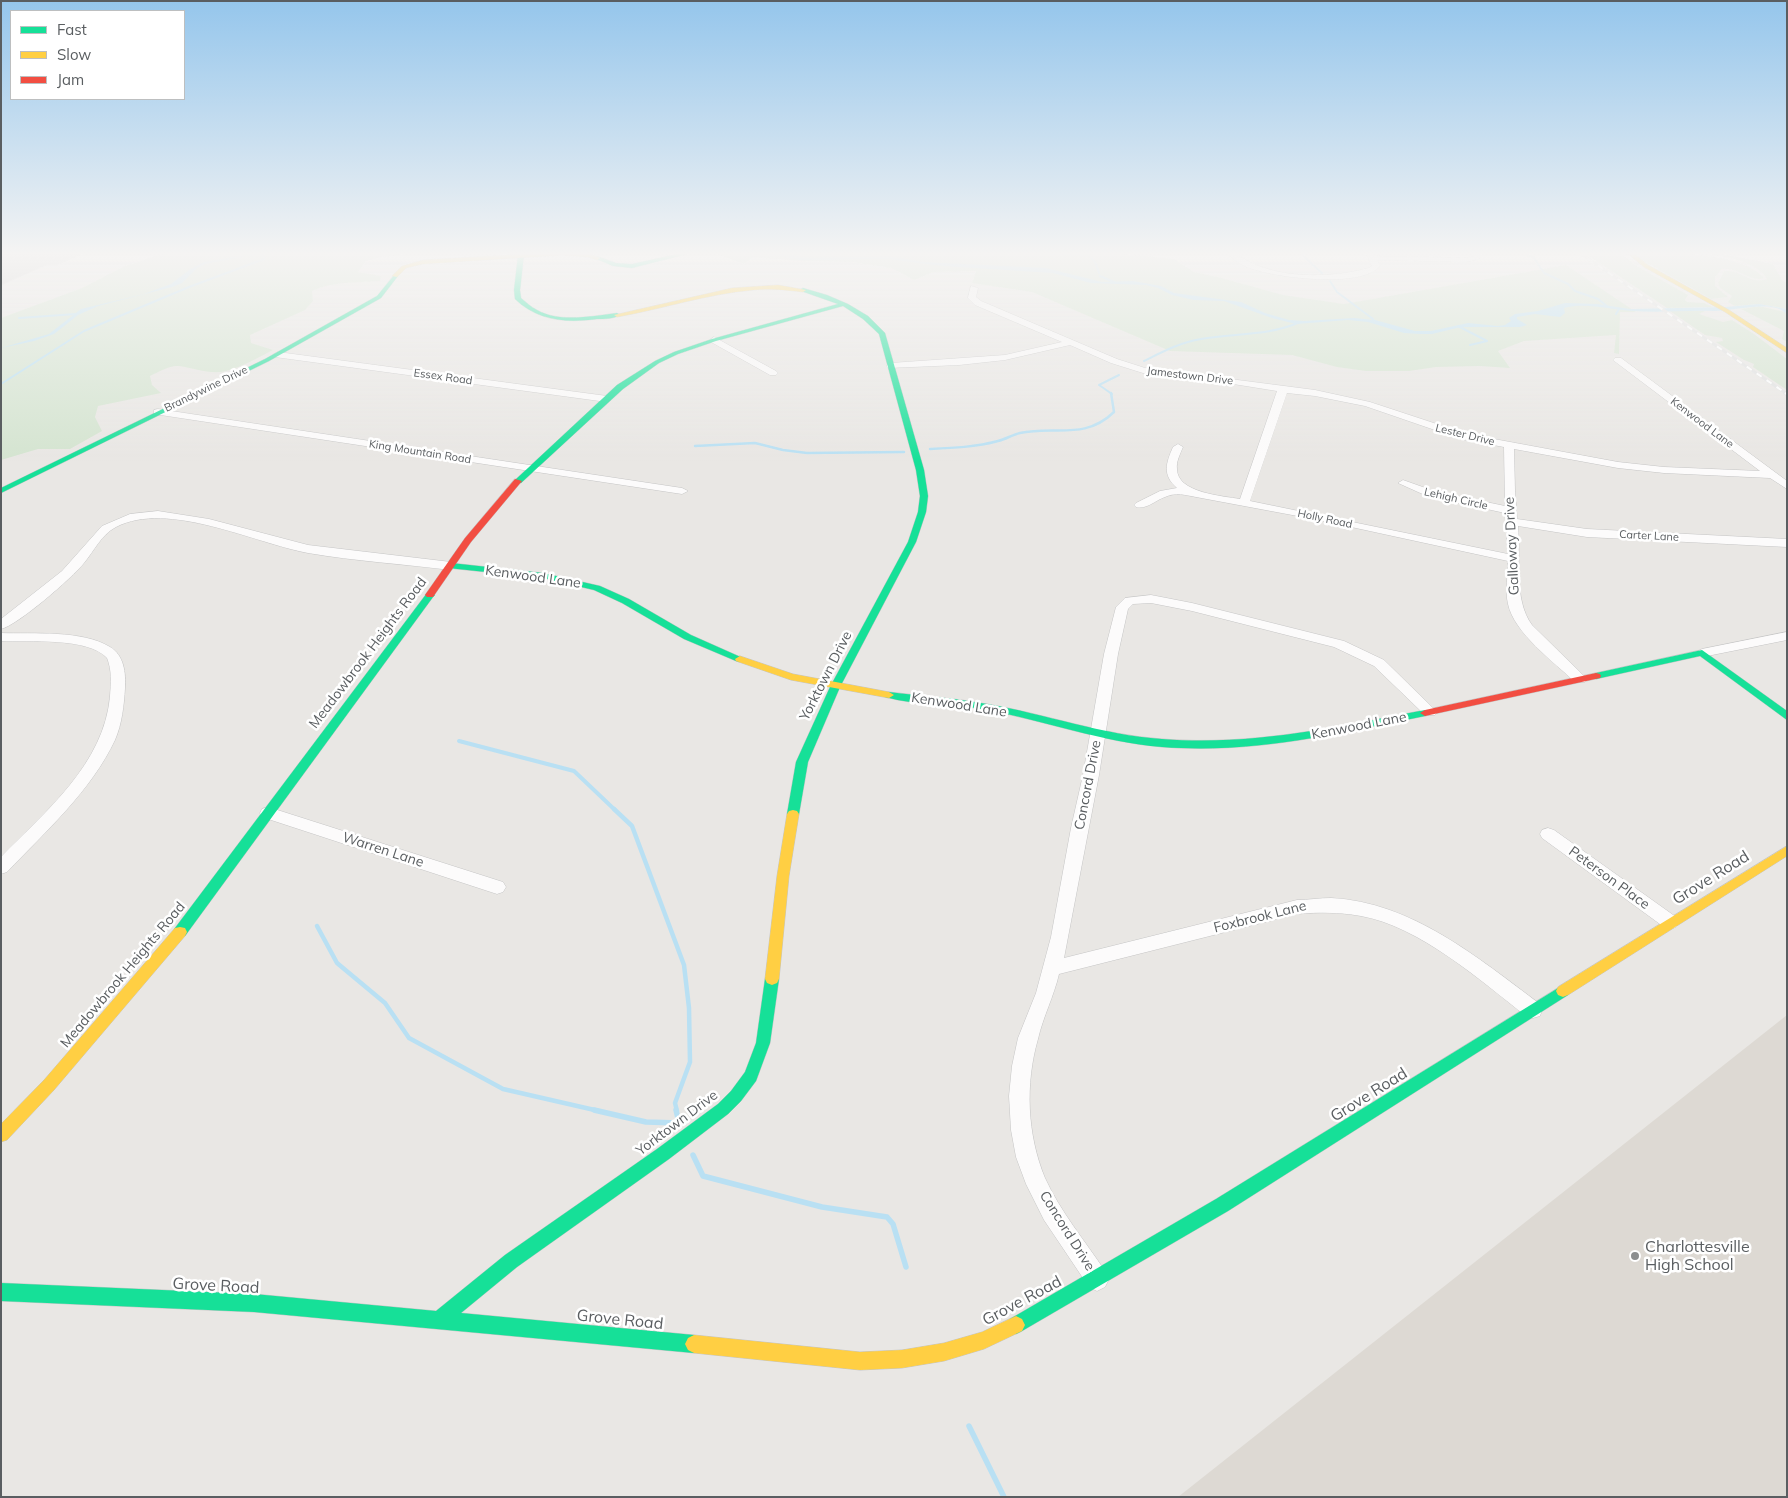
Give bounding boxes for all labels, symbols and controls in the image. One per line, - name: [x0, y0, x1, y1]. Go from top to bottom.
- legend: [10, 10, 185, 100]
- text: Fast: [57, 20, 87, 39]
- text: Slow: [57, 45, 91, 64]
- text: Jam: [57, 70, 84, 89]
- street label: Brandywine Drive: [162, 363, 250, 415]
- street label: Jamestown Drive: [1146, 364, 1234, 388]
- street label: Essex Road: [413, 366, 473, 388]
- street label: Kenwood Lane: [1668, 395, 1736, 451]
- street label: Lester Drive: [1434, 421, 1496, 449]
- street label: King Mountain Road: [368, 437, 472, 467]
- street label: Lehigh Circle: [1423, 485, 1489, 513]
- street label: Galloway Drive: [1501, 496, 1523, 596]
- street label: Holly Road: [1296, 507, 1354, 531]
- street label: Carter Lane: [1619, 528, 1679, 544]
- street label: Kenwood Lane: [484, 562, 582, 592]
- street label: Meadowbrook Heights Road: [306, 574, 430, 732]
- street label: Yorktown Drive: [796, 628, 856, 724]
- street label: Kenwood Lane: [910, 689, 1008, 721]
- street label: Kenwood Lane: [1310, 709, 1408, 743]
- street label: Concord Drive: [1071, 739, 1105, 831]
- street label: Warren Lane: [340, 829, 426, 871]
- street label: Peterson Place: [1565, 843, 1653, 913]
- street label: Grove Road: [1669, 847, 1753, 909]
- street label: Foxbrook Lane: [1212, 897, 1308, 937]
- street label: Meadowbrook Heights Road: [57, 899, 189, 1051]
- street label: Grove Road: [1327, 1064, 1411, 1126]
- street label: Yorktown Drive: [633, 1087, 721, 1159]
- street label: Concord Drive: [1036, 1188, 1098, 1274]
- place label: Charlottesville High School: [1645, 1237, 1750, 1275]
- marker: Charlottesville High School: [1629, 1250, 1641, 1262]
- street label: Grove Road: [979, 1272, 1065, 1330]
- street label: Grove Road: [172, 1274, 260, 1298]
- street label: Grove Road: [576, 1306, 664, 1334]

